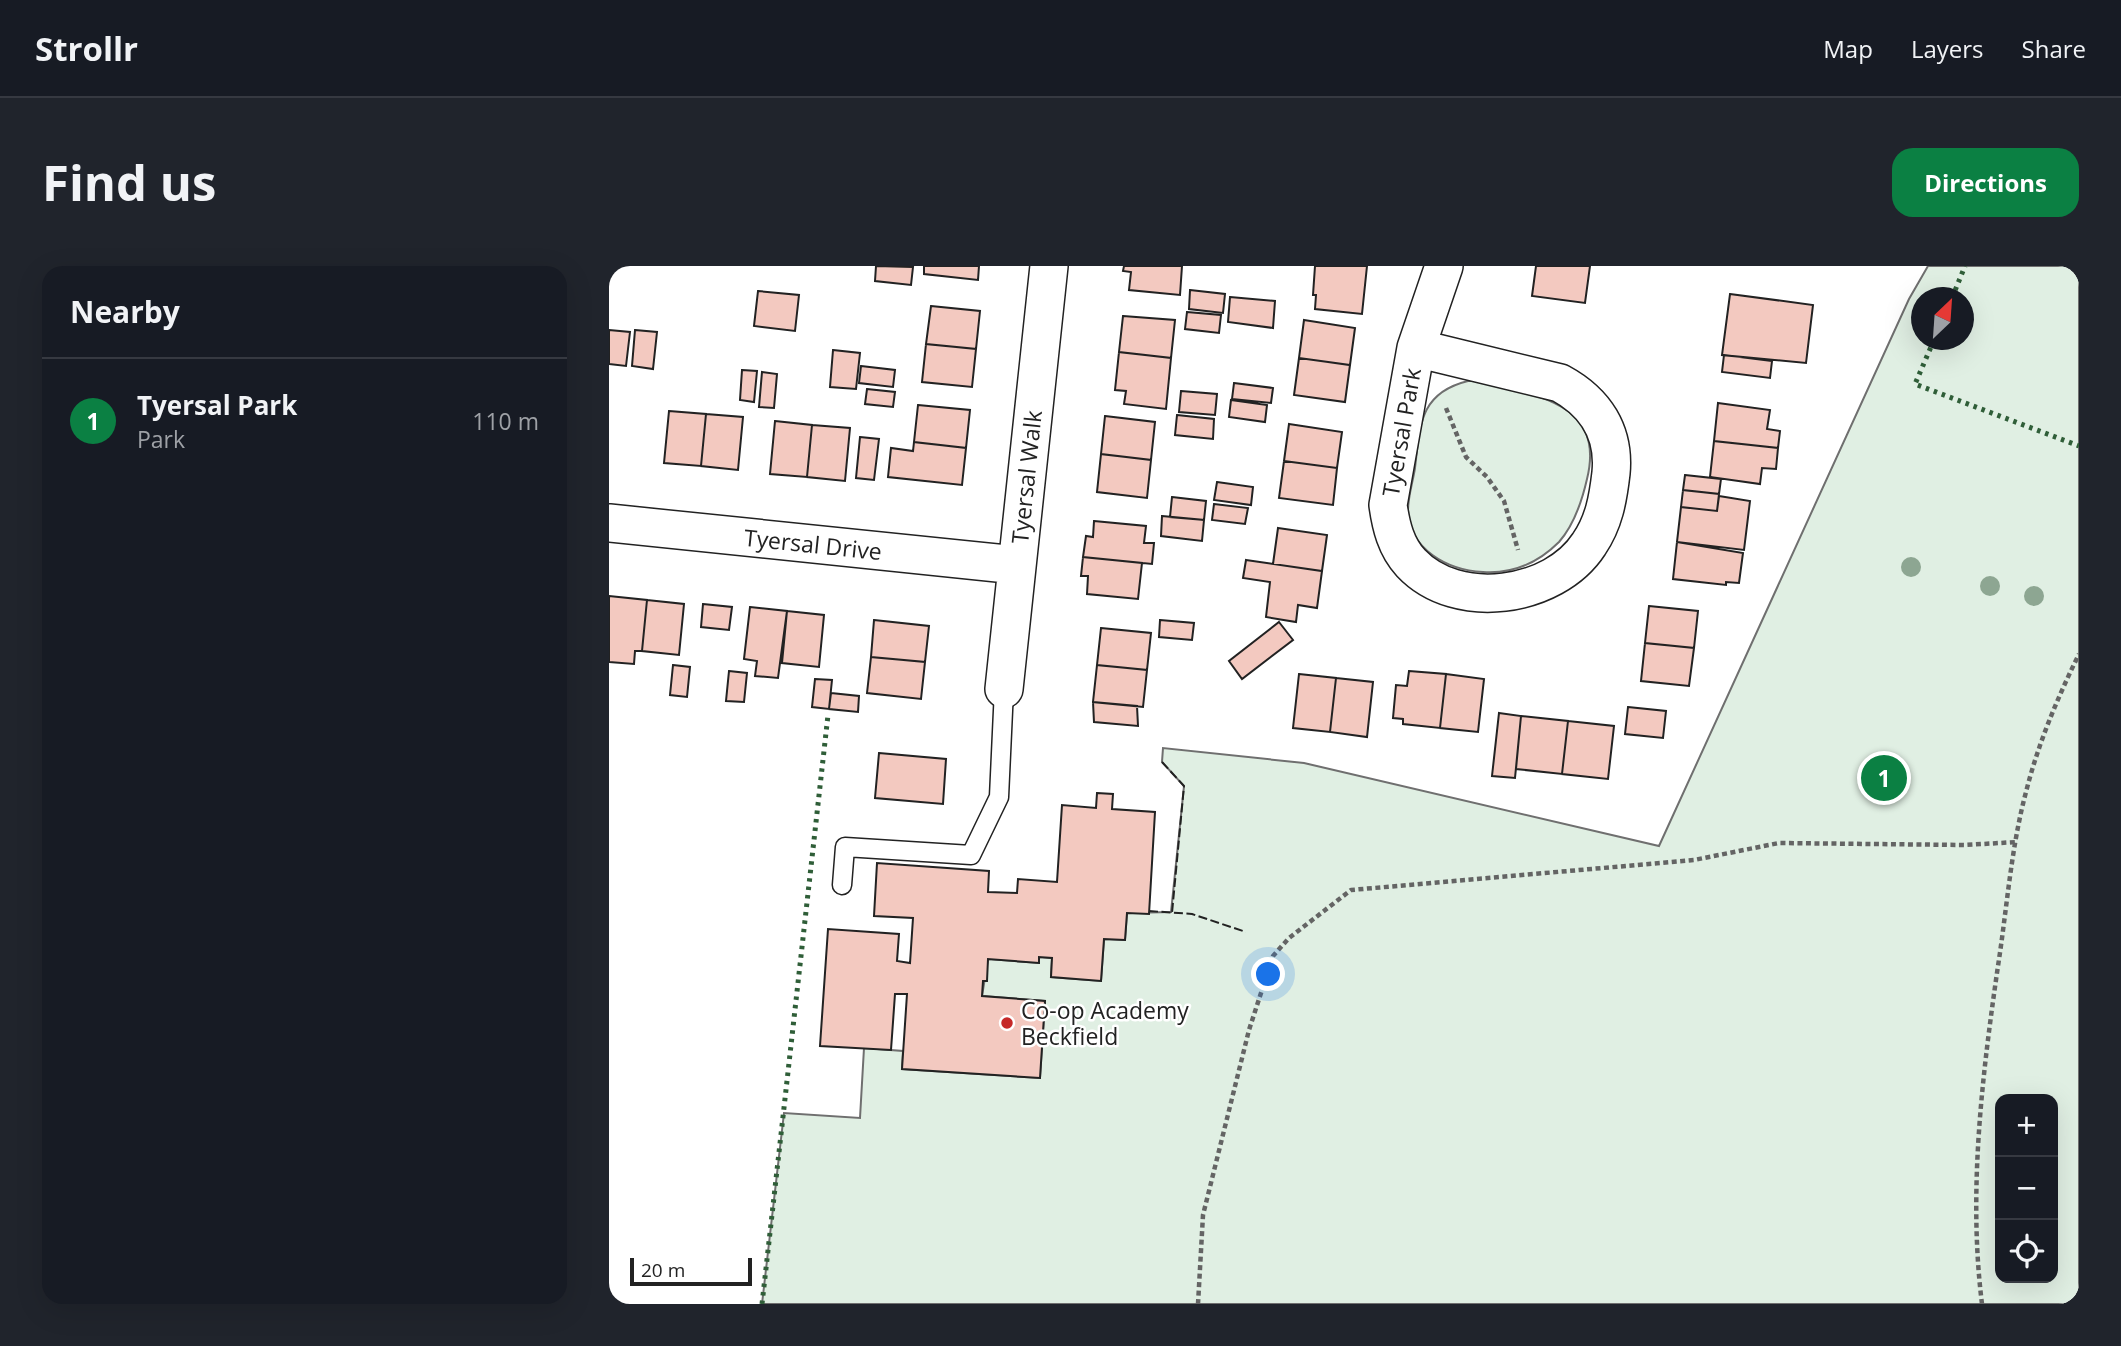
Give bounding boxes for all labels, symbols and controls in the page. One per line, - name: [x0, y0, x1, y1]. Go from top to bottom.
- text: Strollr: [35, 26, 138, 71]
- text: Map: [1823, 32, 1873, 65]
- text: Layers: [1911, 32, 1984, 65]
- text: Share: [2022, 32, 2086, 65]
- button: Directions: [1892, 148, 2079, 217]
- text: Find us: [42, 149, 216, 215]
- north arrow: [1911, 287, 1974, 350]
- text: Nearby: [70, 291, 180, 332]
- street label: Tyersal Park: [1374, 365, 1428, 499]
- text: Tyersal Park: [137, 387, 297, 423]
- text: 1: [86, 405, 100, 437]
- text: 110 m: [472, 405, 539, 437]
- street label: Tyersal Walk: [1003, 409, 1049, 545]
- text: Park: [137, 423, 185, 455]
- street label: Tyersal Drive: [743, 521, 883, 567]
- pin: 1: [1861, 752, 1907, 804]
- your location: [1251, 957, 1285, 991]
- place label: Co-op Academy Beckfield: [1021, 994, 1189, 1052]
- marker: Co-op Academy Beckfield: [999, 1015, 1015, 1031]
- map controls: [1995, 1094, 2058, 1283]
- button: +: [1995, 1094, 2058, 1157]
- button: −: [1995, 1157, 2058, 1220]
- button: locate: [1995, 1220, 2058, 1283]
- scale bar: [630, 1255, 753, 1287]
- text: 20 m: [641, 1257, 685, 1283]

